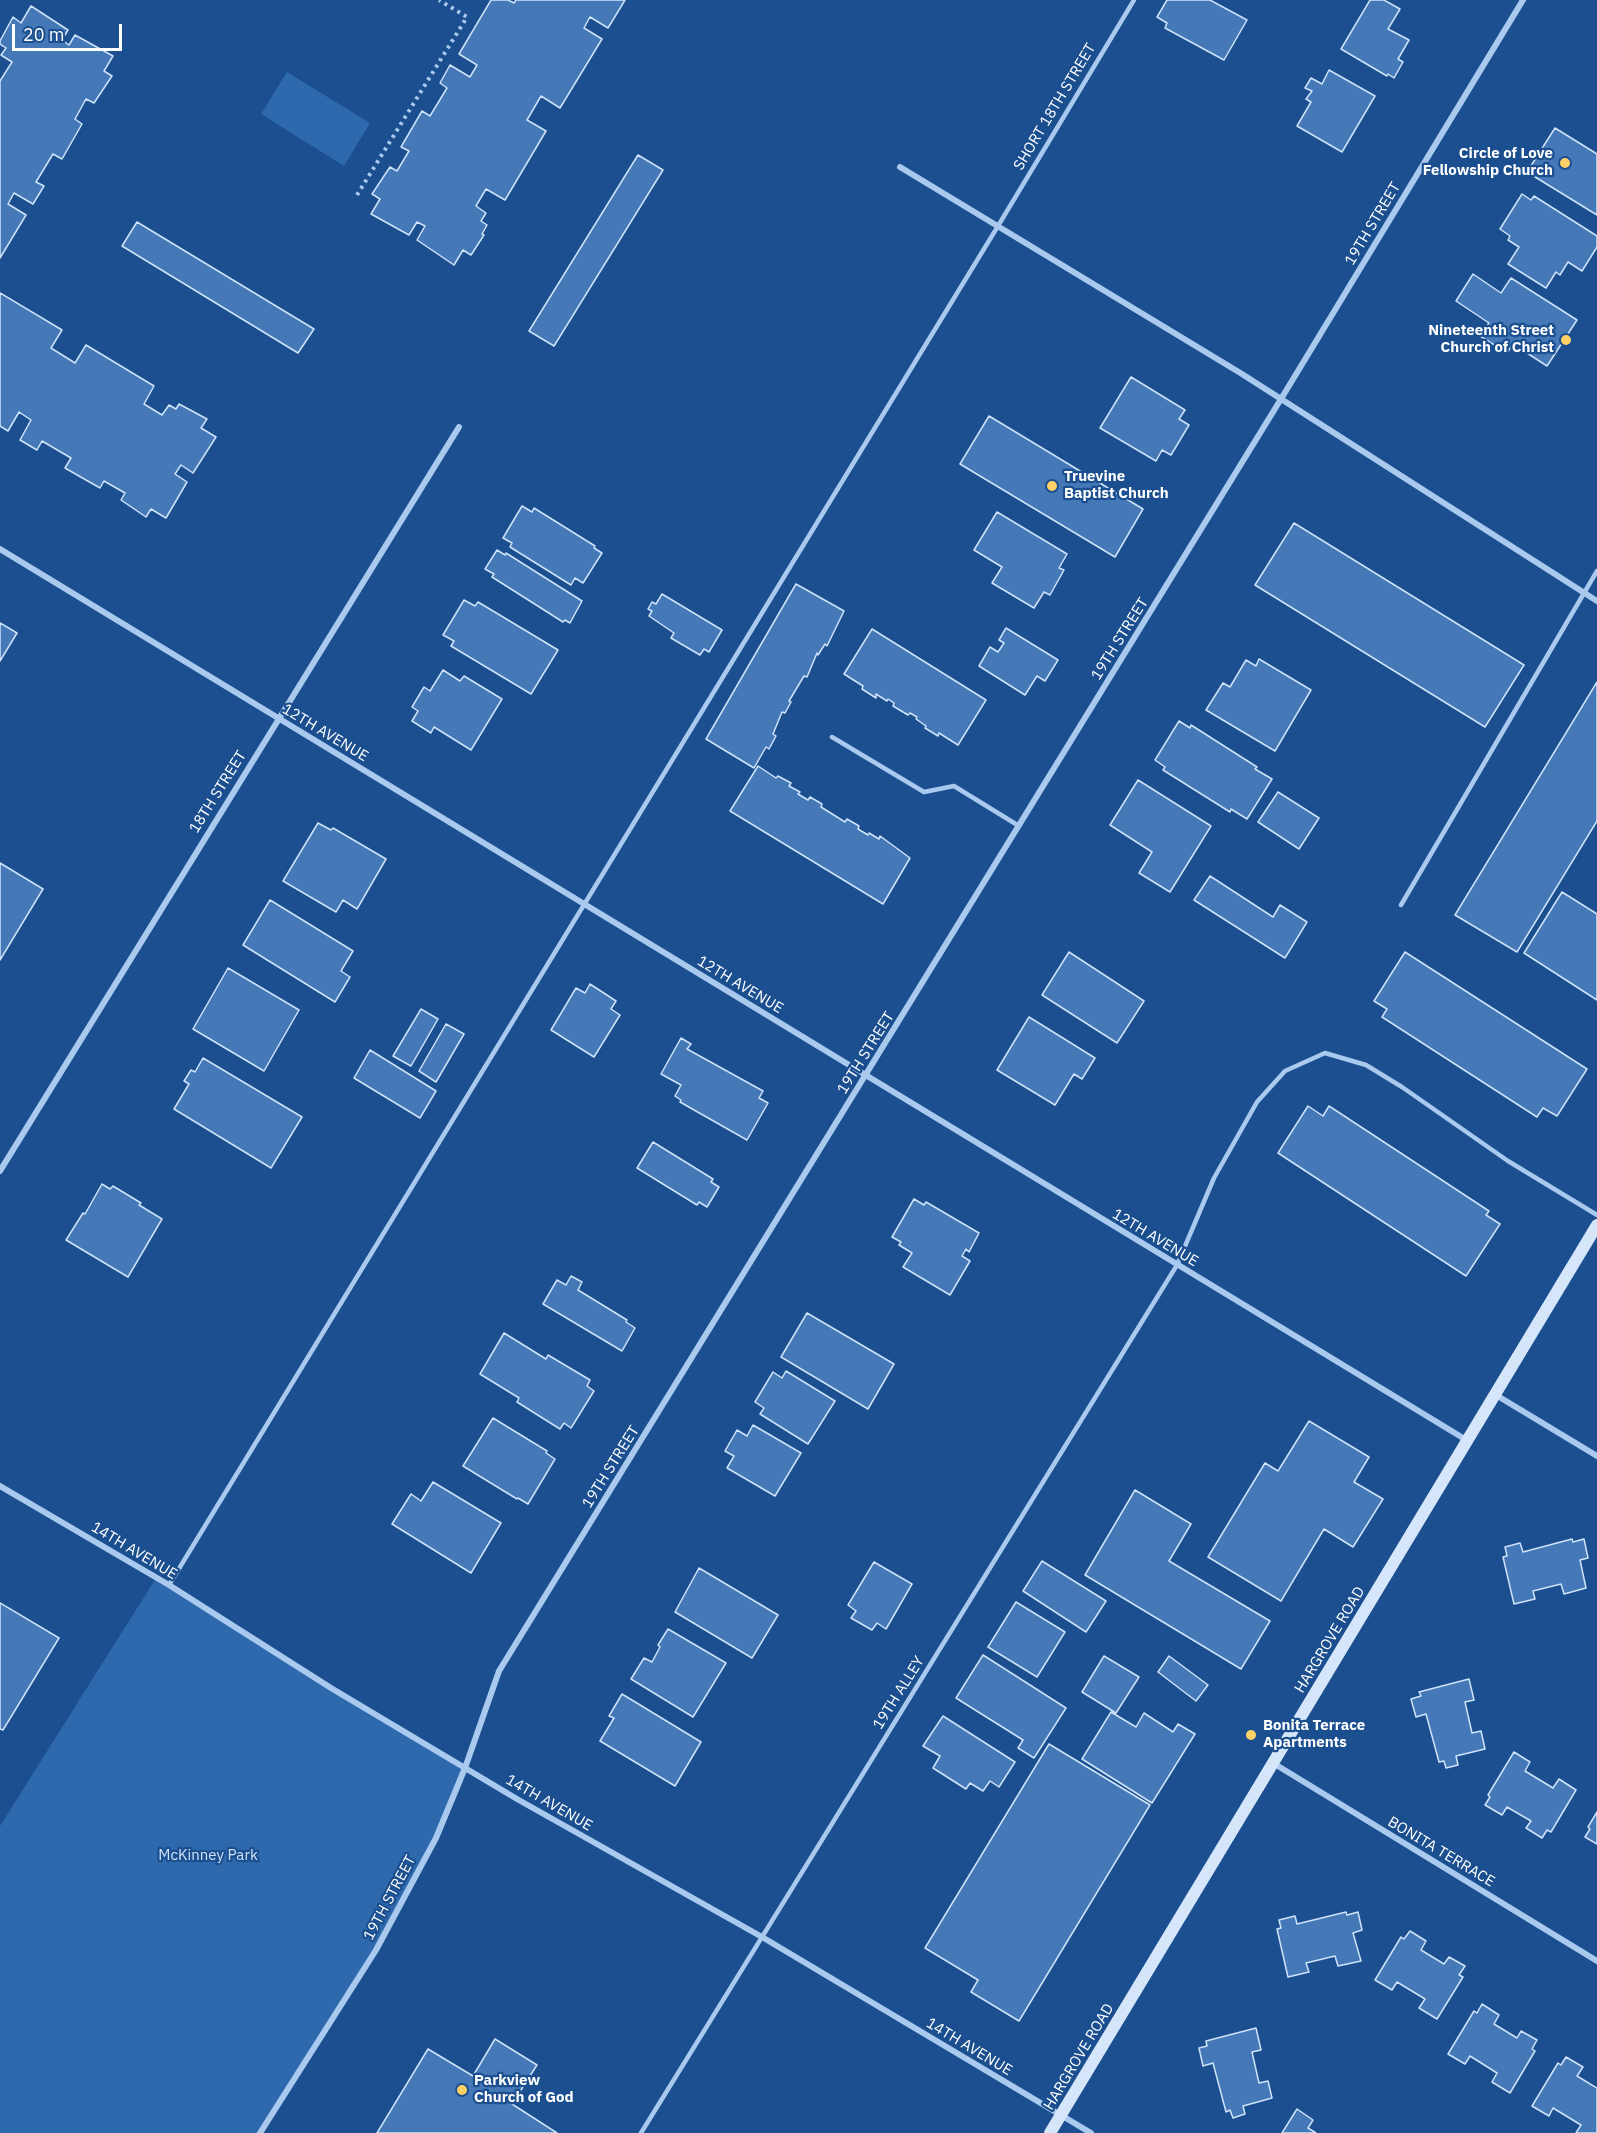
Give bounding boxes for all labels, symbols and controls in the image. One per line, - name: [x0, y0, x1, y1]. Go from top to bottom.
- scale bar: [15, 12, 124, 50]
- text: 20 m: [23, 23, 65, 46]
- street label: SHORT 18TH STREET: [1010, 40, 1100, 174]
- place label: Circle of Love Fellowship Church: [1423, 145, 1553, 180]
- marker: Circle of Love Fellowship Church: [1558, 156, 1572, 170]
- street label: 19TH STREET: [1341, 179, 1405, 269]
- place label: Nineteenth Street Church of Christ: [1428, 322, 1554, 357]
- marker: Nineteenth Street Church of Christ: [1559, 333, 1573, 347]
- place label: Truevine Baptist Church: [1064, 468, 1169, 503]
- marker: Truevine Baptist Church: [1045, 479, 1059, 493]
- street label: 19TH STREET: [1088, 595, 1152, 683]
- street label: 12TH AVENUE: [279, 700, 371, 766]
- street label: 18TH STREET: [186, 748, 250, 836]
- street label: 12TH AVENUE: [694, 952, 786, 1018]
- street label: 19TH STREET: [834, 1009, 898, 1097]
- street label: 12TH AVENUE: [1109, 1205, 1201, 1271]
- street label: 19TH STREET: [579, 1423, 643, 1511]
- street label: 14TH AVENUE: [88, 1518, 180, 1584]
- street label: HARGROVE ROAD: [1291, 1584, 1369, 1696]
- street label: 19TH ALLEY: [869, 1653, 929, 1733]
- place label: Bonita Terrace Apartments: [1263, 1717, 1365, 1752]
- marker: Bonita Terrace Apartments: [1244, 1728, 1258, 1742]
- street label: 14TH AVENUE: [502, 1771, 596, 1835]
- street label: BONITA TERRACE: [1384, 1813, 1498, 1891]
- park label: McKinney Park: [158, 1847, 258, 1865]
- street label: 19TH STREET: [360, 1852, 420, 1944]
- street label: HARGROVE ROAD: [1040, 2001, 1118, 2113]
- street label: 14TH AVENUE: [923, 2014, 1015, 2080]
- place label: Parkview Church of God: [474, 2072, 574, 2107]
- marker: Parkview Church of God: [455, 2083, 469, 2097]

